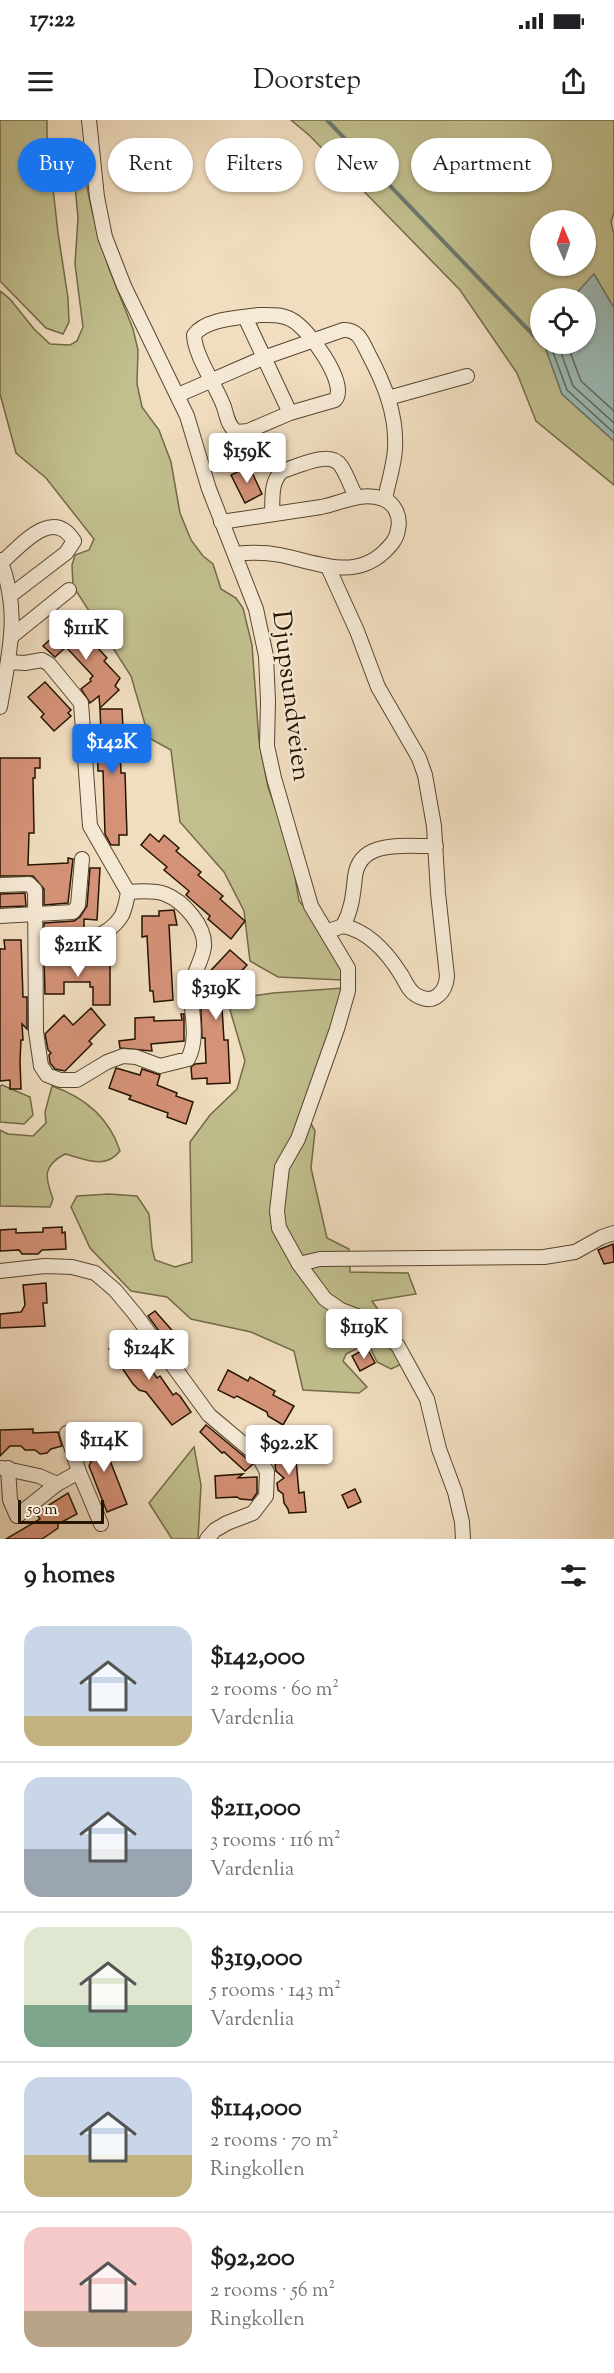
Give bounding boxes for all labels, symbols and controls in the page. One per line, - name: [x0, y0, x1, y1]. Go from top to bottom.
- text: 17:22: [30, 5, 75, 37]
- text: Doorstep: [253, 62, 361, 101]
- icon: menu: [24, 65, 57, 98]
- icon: share: [557, 65, 590, 98]
- chip: Buy: [18, 138, 96, 192]
- chip: Rent: [108, 138, 193, 192]
- chip: Filters: [205, 138, 303, 192]
- chip: New: [315, 138, 399, 192]
- chip: Apartment: [411, 138, 552, 192]
- north arrow: [530, 210, 596, 276]
- map controls: [530, 210, 596, 354]
- button: locate: [530, 288, 596, 354]
- pin: $159K: [205, 433, 289, 484]
- text: $159K: [223, 438, 271, 467]
- street label: Djupsundveien: [261, 609, 319, 783]
- pin: $111K: [44, 610, 128, 661]
- text: $111K: [63, 615, 109, 644]
- pin: $142K: [70, 724, 154, 775]
- text: $142K: [86, 729, 138, 758]
- pin: $211K: [36, 927, 120, 978]
- text: $211K: [54, 932, 102, 961]
- pin: $319K: [174, 970, 258, 1021]
- text: $319K: [191, 975, 241, 1004]
- pin: $119K: [322, 1309, 406, 1360]
- text: $119K: [340, 1314, 388, 1343]
- pin: $124K: [107, 1330, 191, 1381]
- text: $124K: [123, 1335, 175, 1364]
- pin: $114K: [62, 1422, 146, 1473]
- pin: $92.2K: [240, 1425, 338, 1476]
- text: $114K: [80, 1427, 128, 1456]
- text: $92.2K: [260, 1430, 318, 1459]
- scale bar: [18, 1497, 104, 1524]
- text: 50 m: [27, 1499, 58, 1522]
- text: 9 homes: [24, 1557, 115, 1594]
- icon: filters: [557, 1559, 590, 1592]
- text: $142,000: [210, 1639, 305, 1676]
- icon: home: [72, 1650, 144, 1722]
- text: 2 rooms · 60 m²: [210, 1676, 339, 1705]
- text: Vardenlia: [210, 1705, 294, 1734]
- text: $211,000: [210, 1790, 301, 1827]
- icon: home: [72, 1801, 144, 1873]
- text: 3 rooms · 116 m²: [210, 1827, 341, 1856]
- text: Vardenlia: [210, 1856, 294, 1885]
- text: $319,000: [210, 1940, 303, 1977]
- icon: home: [72, 1951, 144, 2023]
- text: 5 rooms · 143 m²: [210, 1977, 341, 2006]
- text: Vardenlia: [210, 2006, 294, 2035]
- text: $114,000: [210, 2090, 302, 2127]
- icon: home: [72, 2101, 144, 2173]
- text: 2 rooms · 70 m²: [210, 2127, 339, 2156]
- text: Ringkollen: [210, 2156, 305, 2185]
- text: $92,200: [210, 2240, 295, 2277]
- icon: home: [72, 2251, 144, 2323]
- text: 2 rooms · 56 m²: [210, 2277, 335, 2306]
- text: Ringkollen: [210, 2306, 305, 2335]

